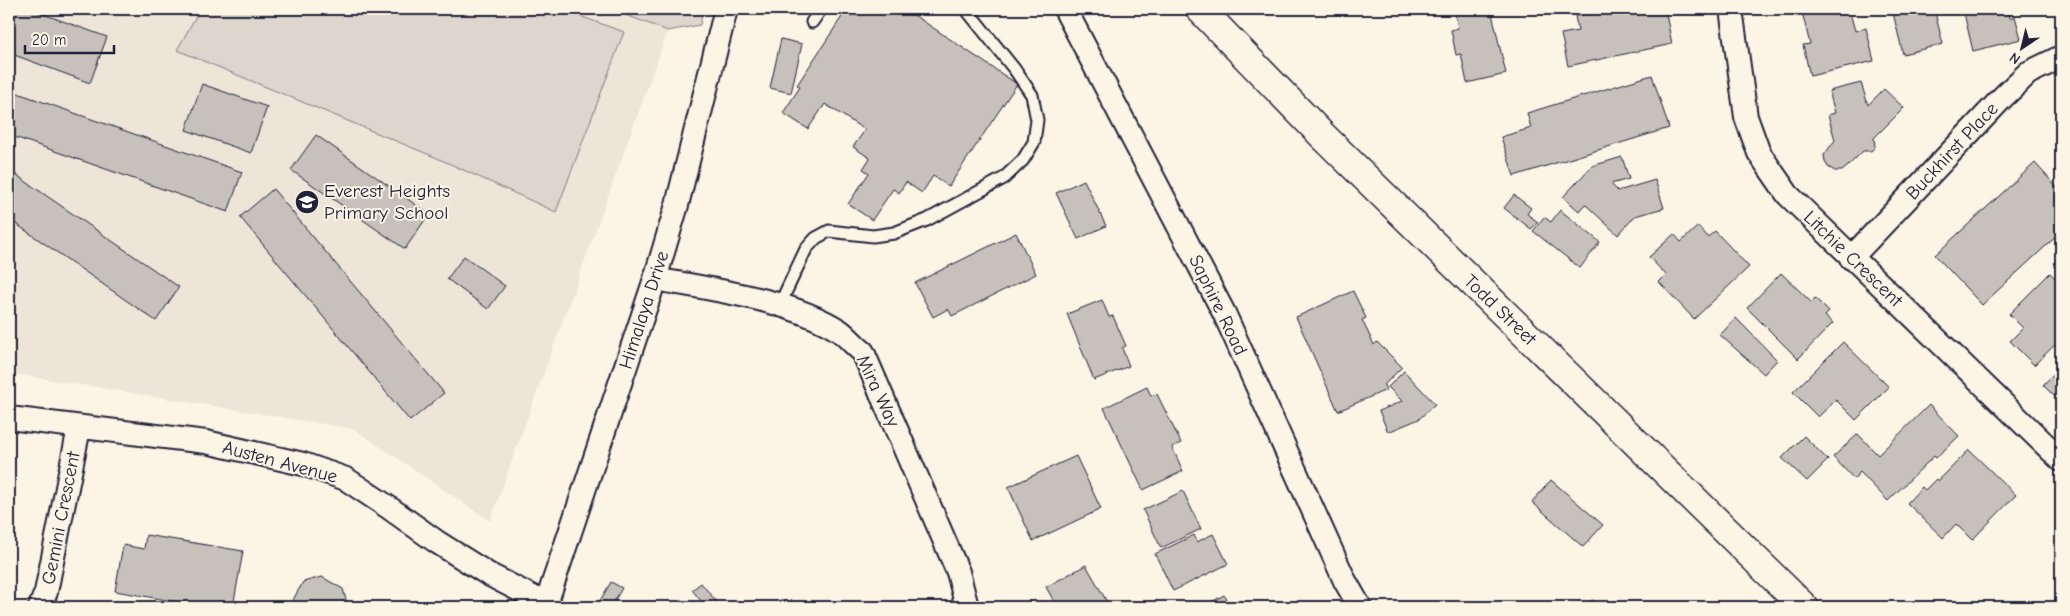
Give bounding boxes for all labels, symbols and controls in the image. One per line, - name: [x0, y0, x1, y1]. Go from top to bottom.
- scale bar: [25, 22, 114, 54]
- north arrow: [1998, 22, 2048, 72]
- text: 20 m: [32, 31, 66, 49]
- text: N: [2006, 49, 2023, 68]
- street label: Buckhirst Place: [1901, 98, 2003, 204]
- place label: Everest Heights Primary School: [324, 180, 450, 224]
- school or university icon: Everest Heights Primary School: [294, 189, 320, 215]
- street label: Litchie Crescent: [1799, 206, 1907, 312]
- street label: Himalaya Drive: [615, 248, 673, 372]
- street label: Saphire Road: [1184, 251, 1252, 359]
- street label: Todd Street: [1459, 270, 1541, 350]
- street label: Mira Way: [852, 351, 904, 431]
- street label: Austen Avenue: [220, 436, 340, 488]
- street label: Gemini Crescent: [37, 449, 85, 586]

